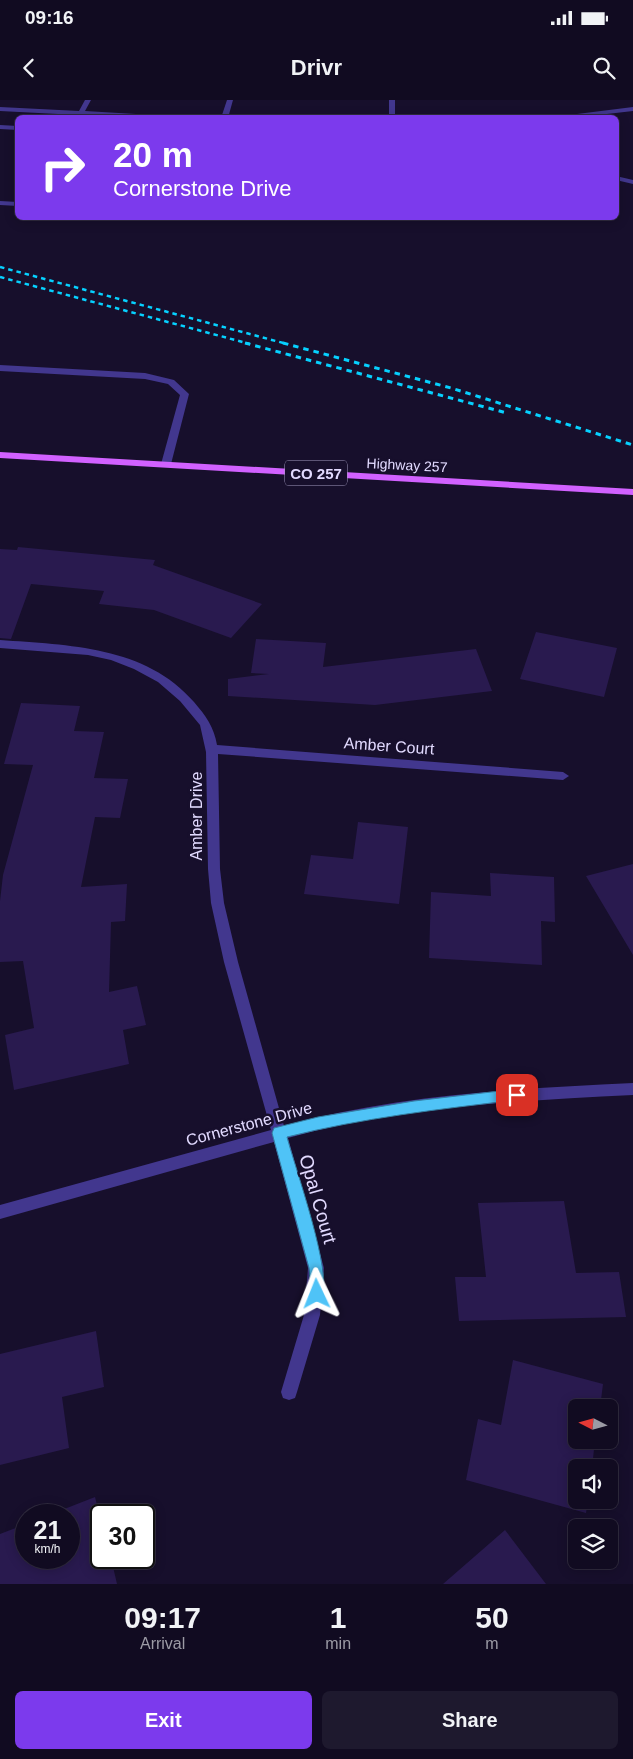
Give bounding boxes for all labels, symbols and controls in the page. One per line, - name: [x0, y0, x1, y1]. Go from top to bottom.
- text: 09:16: [25, 7, 74, 28]
- icon: back: [15, 54, 43, 82]
- icon: search: [590, 54, 618, 82]
- text: Drivr: [291, 55, 342, 80]
- icon: right: [30, 135, 95, 200]
- text: 20 m: [113, 135, 193, 174]
- text: Cornerstone Drive: [113, 176, 292, 201]
- street label: Highway 257: [366, 455, 448, 475]
- road number: CO 257: [285, 460, 347, 486]
- street label: Amber Court: [343, 734, 435, 758]
- street label: Amber Drive: [188, 771, 205, 860]
- pin: [496, 1074, 538, 1116]
- icon: arrive: [503, 1081, 531, 1109]
- street label: Cornerstone Drive: [184, 1099, 314, 1149]
- street label: Opal Court: [295, 1152, 341, 1247]
- position arrow: [290, 1267, 342, 1319]
- north arrow: [568, 1399, 618, 1449]
- map controls: [568, 1399, 618, 1569]
- button: sound: [568, 1459, 618, 1509]
- speed limit sign: 30: [90, 1504, 155, 1569]
- text: 21: [34, 1516, 61, 1544]
- button: layers: [568, 1519, 618, 1569]
- text: km/h: [34, 1542, 61, 1556]
- text: 09:17: [124, 1601, 201, 1634]
- text: 1: [330, 1601, 347, 1634]
- text: 50: [475, 1601, 509, 1634]
- text: Arrival: [140, 1635, 185, 1652]
- text: min: [325, 1635, 351, 1652]
- text: m: [485, 1635, 499, 1652]
- button: Exit: [15, 1691, 312, 1749]
- button: Share: [322, 1691, 618, 1749]

